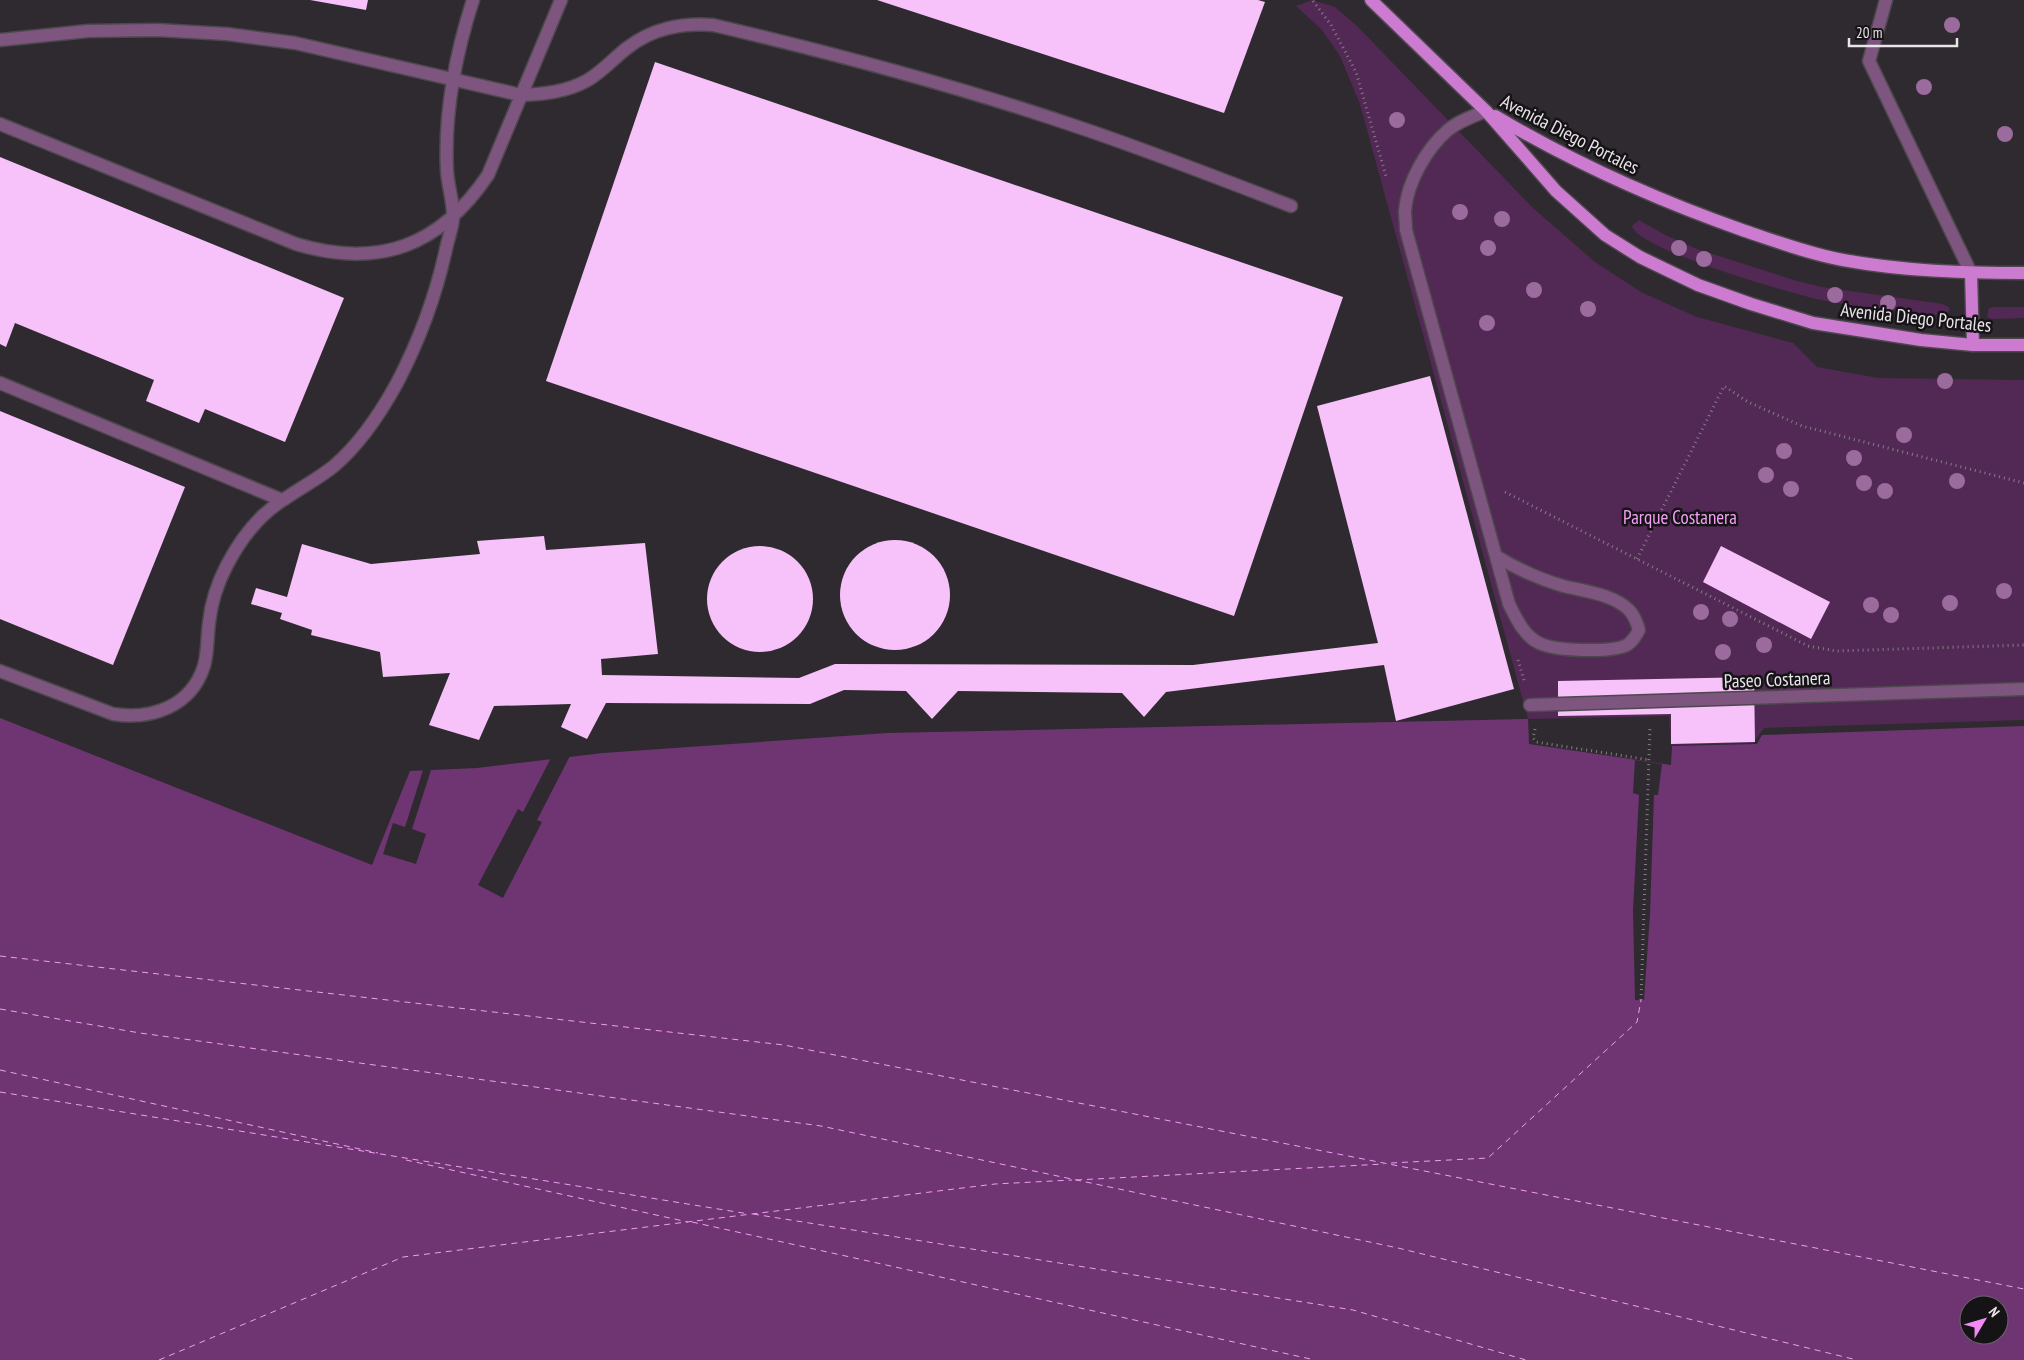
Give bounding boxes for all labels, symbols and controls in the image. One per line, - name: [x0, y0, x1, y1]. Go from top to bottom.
- scale bar: [1849, 15, 1956, 47]
- text: 20 m: [1856, 23, 1882, 42]
- street label: Avenida Diego Portales: [1497, 89, 1643, 179]
- street label: Avenida Diego Portales: [1839, 297, 1993, 337]
- park label: Parque Costanera: [1623, 505, 1737, 529]
- street label: Paseo Costanera: [1723, 665, 1831, 693]
- north arrow: [1959, 1295, 2009, 1345]
- text: N: [1985, 1303, 2004, 1321]

